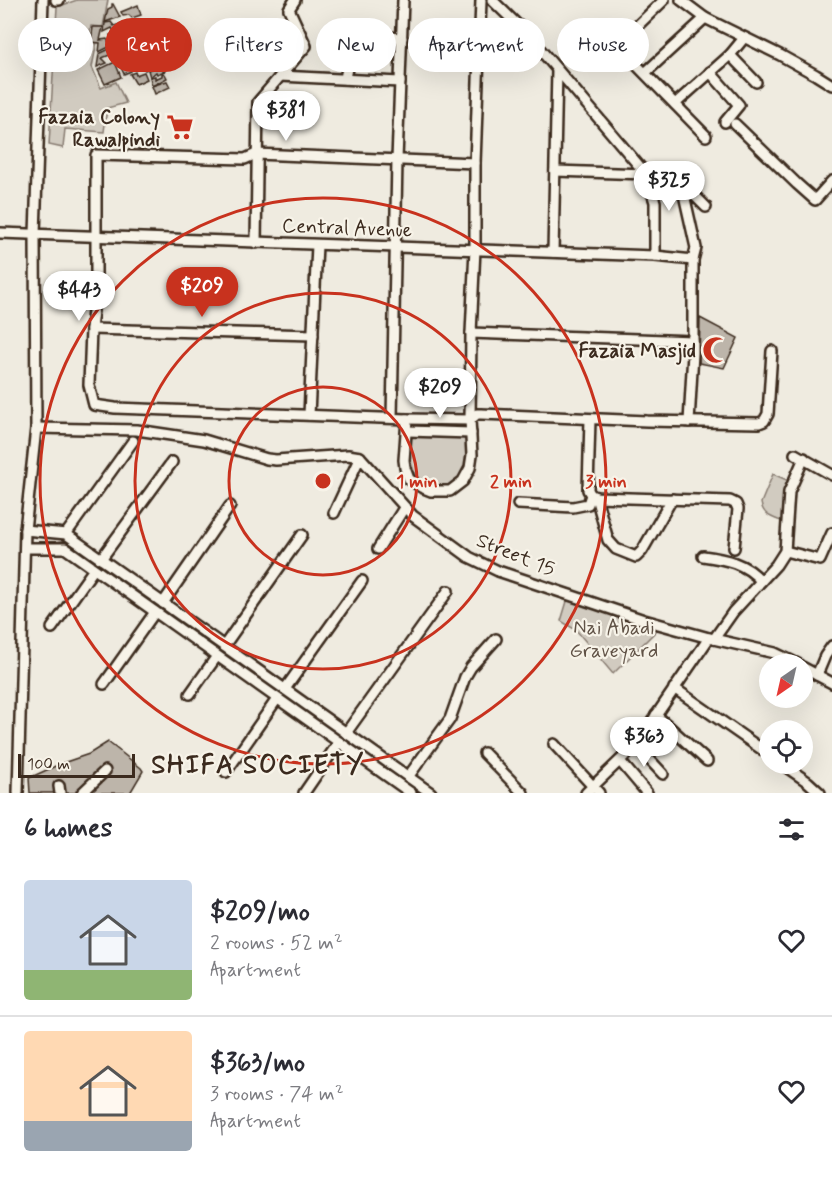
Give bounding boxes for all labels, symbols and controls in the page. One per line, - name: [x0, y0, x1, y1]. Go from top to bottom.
- chip: Buy: [18, 18, 93, 72]
- chip: Rent: [105, 18, 192, 72]
- chip: Filters: [204, 18, 304, 72]
- chip: New: [316, 18, 396, 72]
- chip: Apartment: [408, 18, 545, 72]
- chip: House: [557, 18, 649, 72]
- pin: $381: [250, 91, 322, 142]
- text: $381: [266, 97, 306, 124]
- place label: Fazaia Colony Rawalpindi: [38, 104, 160, 154]
- supermarket icon: Fazaia Colony Rawalpindi: [165, 112, 195, 142]
- pin: $325: [633, 161, 705, 212]
- text: $325: [648, 167, 690, 194]
- street label: Central Avenue: [281, 213, 412, 244]
- pin: $209: [166, 267, 238, 318]
- pin: $443: [43, 271, 115, 322]
- text: $209: [180, 273, 224, 300]
- text: $443: [57, 277, 101, 304]
- mosque icon: Fazaia Masjid: [701, 335, 731, 365]
- place label: Fazaia Masjid: [579, 338, 696, 365]
- pin: $209: [404, 368, 476, 419]
- text: $209: [418, 374, 462, 401]
- text: 1 min: [396, 470, 438, 494]
- text: 2 min: [490, 470, 532, 494]
- text: 3 min: [585, 470, 627, 494]
- centre of rings: [313, 471, 333, 491]
- street label: Street 15: [472, 527, 559, 583]
- park label: Nai Abadi Graveyard: [570, 615, 658, 665]
- north arrow: [759, 654, 813, 708]
- map controls: [759, 654, 813, 774]
- pin: $363: [608, 717, 680, 768]
- button: locate: [759, 720, 813, 774]
- text: $363: [624, 723, 664, 750]
- district label: SHIFA SOCIETY: [151, 749, 365, 783]
- scale bar: [18, 751, 135, 778]
- text: 100 m: [27, 754, 70, 775]
- text: 6 homes: [24, 812, 112, 846]
- icon: filters: [775, 813, 808, 846]
- text: $209/mo: [210, 896, 310, 930]
- icon: home: [72, 904, 144, 976]
- icon: heart: [775, 924, 808, 957]
- text: 2 rooms · 52 m²: [210, 930, 343, 957]
- text: Apartment: [210, 957, 301, 984]
- text: $363/mo: [210, 1047, 305, 1081]
- icon: home: [72, 1055, 144, 1127]
- icon: heart: [775, 1075, 808, 1108]
- text: 3 rooms · 74 m²: [210, 1081, 344, 1108]
- text: Apartment: [210, 1108, 301, 1135]

